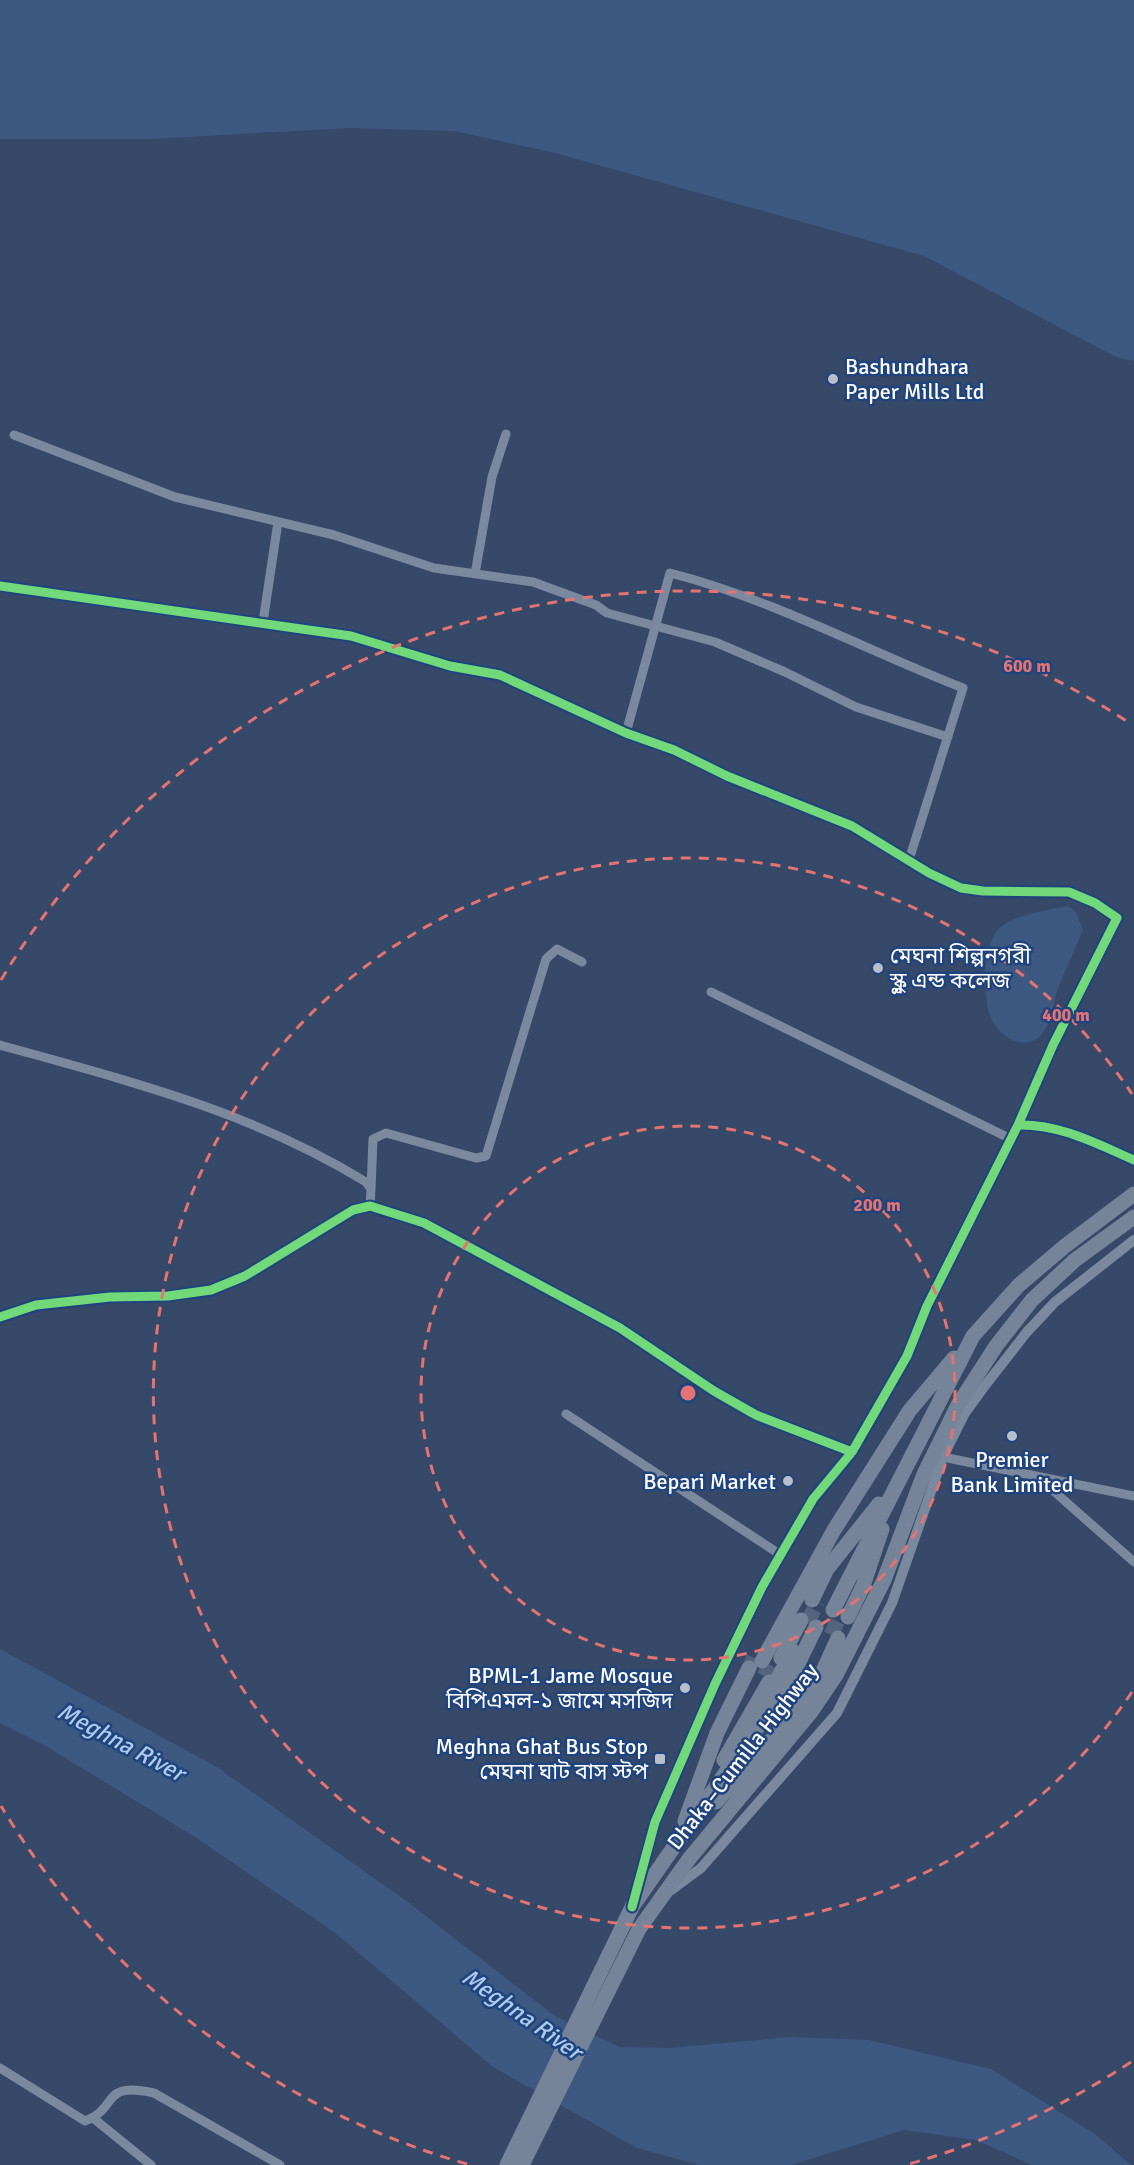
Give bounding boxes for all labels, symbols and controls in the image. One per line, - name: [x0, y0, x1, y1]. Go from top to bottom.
- place label: Bashundhara Paper Mills Ltd: [845, 353, 985, 405]
- marker: Bashundhara Paper Mills Ltd: [826, 372, 840, 386]
- text: 600 m: [1003, 655, 1051, 677]
- place label: মেঘনা শিল্পনগরী স্কুল এন্ড কলেজ: [889, 942, 1032, 995]
- marker: মেঘনা শিল্পনগরী স্কুল এন্ড কলেজ: [871, 961, 885, 975]
- text: 400 m: [1042, 1004, 1090, 1026]
- text: 200 m: [853, 1194, 901, 1216]
- centre of rings: [678, 1383, 698, 1403]
- marker: Premier Bank Limited: [1005, 1429, 1019, 1443]
- place label: Premier Bank Limited: [951, 1446, 1073, 1498]
- place label: Bepari Market: [643, 1468, 776, 1495]
- marker: Bepari Market: [781, 1474, 795, 1488]
- street label: Dhaka–Cumilla Highway: [661, 1657, 824, 1855]
- place label: BPML-1 Jame Mosque বিপিএমল-১ জামে মসজিদ: [445, 1662, 674, 1714]
- marker: BPML-1 Jame Mosque বিপিএমল-১ জামে মসজিদ: [678, 1681, 692, 1695]
- water label: Meghna River: [52, 1696, 193, 1790]
- place label: Meghna Ghat Bus Stop মেঘনা ঘাট বাস স্টপ: [435, 1733, 648, 1785]
- marker: Meghna Ghat Bus Stop মেঘনা ঘাট বাস স্টপ: [653, 1752, 667, 1766]
- water label: Meghna River: [456, 1962, 590, 2068]

